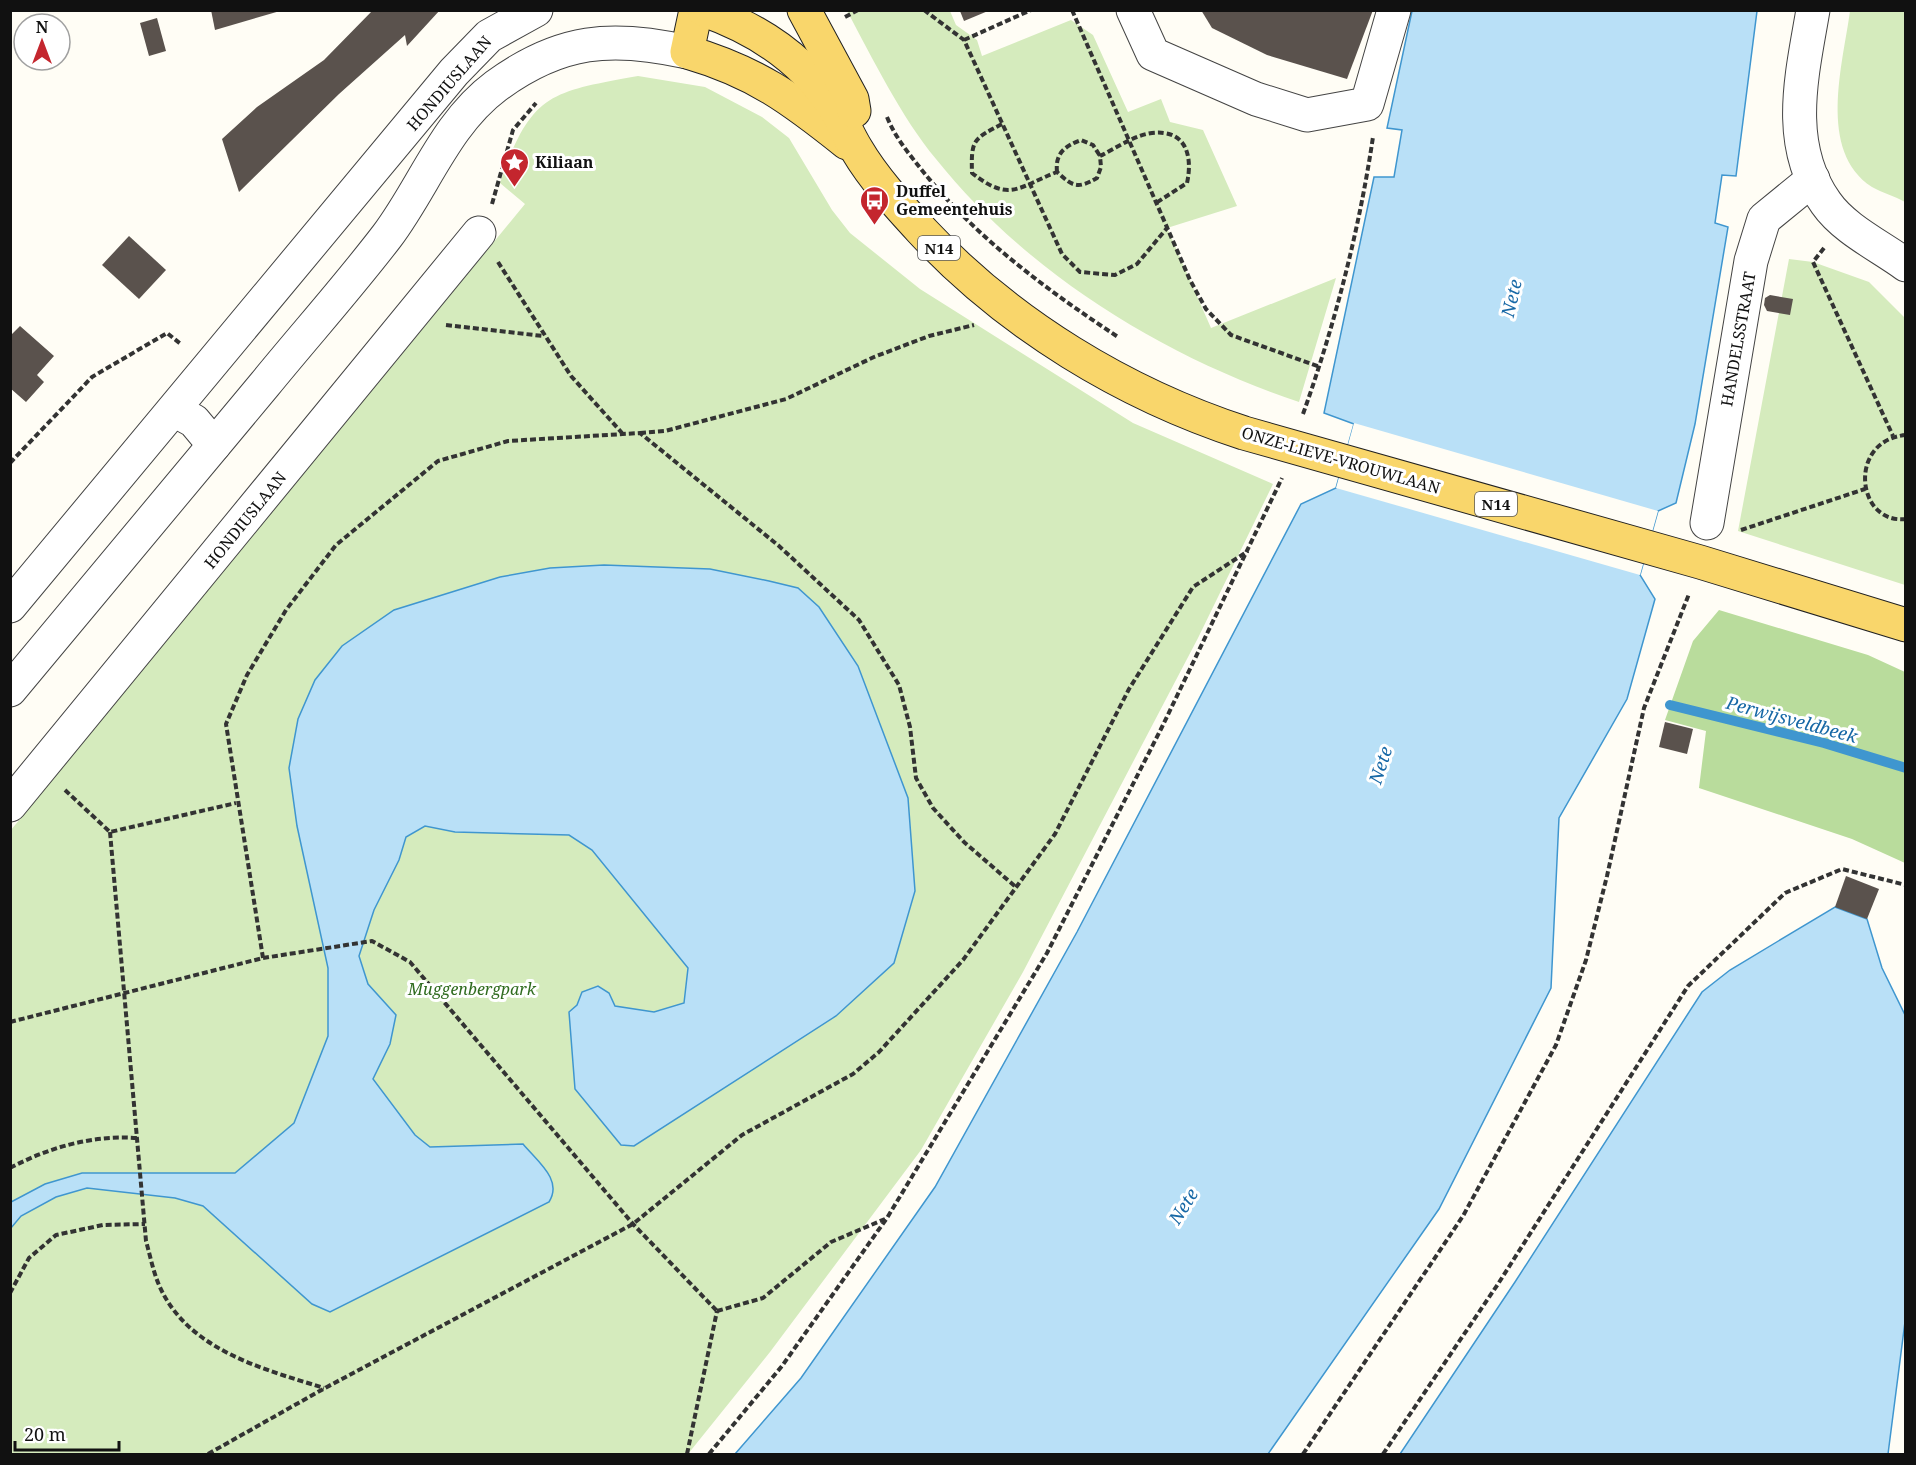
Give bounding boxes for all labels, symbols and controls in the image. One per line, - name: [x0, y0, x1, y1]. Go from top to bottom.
- north arrow: [12, 12, 72, 72]
- text: N: [36, 16, 49, 38]
- street label: HONDIUSLAAN: [402, 31, 496, 135]
- place icon: Kiliaan: [498, 146, 530, 188]
- place label: Kiliaan: [535, 151, 594, 173]
- place label: Duffel Gemeentehuis: [896, 180, 1013, 220]
- bus stop icon: Duffel Gemeentehuis: [859, 184, 891, 226]
- road number: N14: [918, 236, 960, 260]
- street label: HANDELSSTRAAT: [1715, 270, 1761, 408]
- water label: Nete: [1495, 277, 1527, 320]
- street label: ONZE-LIEVE-VROUWLAAN: [1239, 421, 1443, 499]
- street label: HONDIUSLAAN: [199, 467, 291, 573]
- road number: N14: [1475, 492, 1517, 516]
- water label: Perwijsveldbeek: [1723, 690, 1861, 748]
- water label: Nete: [1362, 743, 1397, 788]
- park label: Muggenbergpark: [407, 978, 537, 1000]
- water label: Nete: [1162, 1183, 1203, 1229]
- scale bar: [15, 1414, 118, 1452]
- text: 20 m: [24, 1422, 66, 1446]

